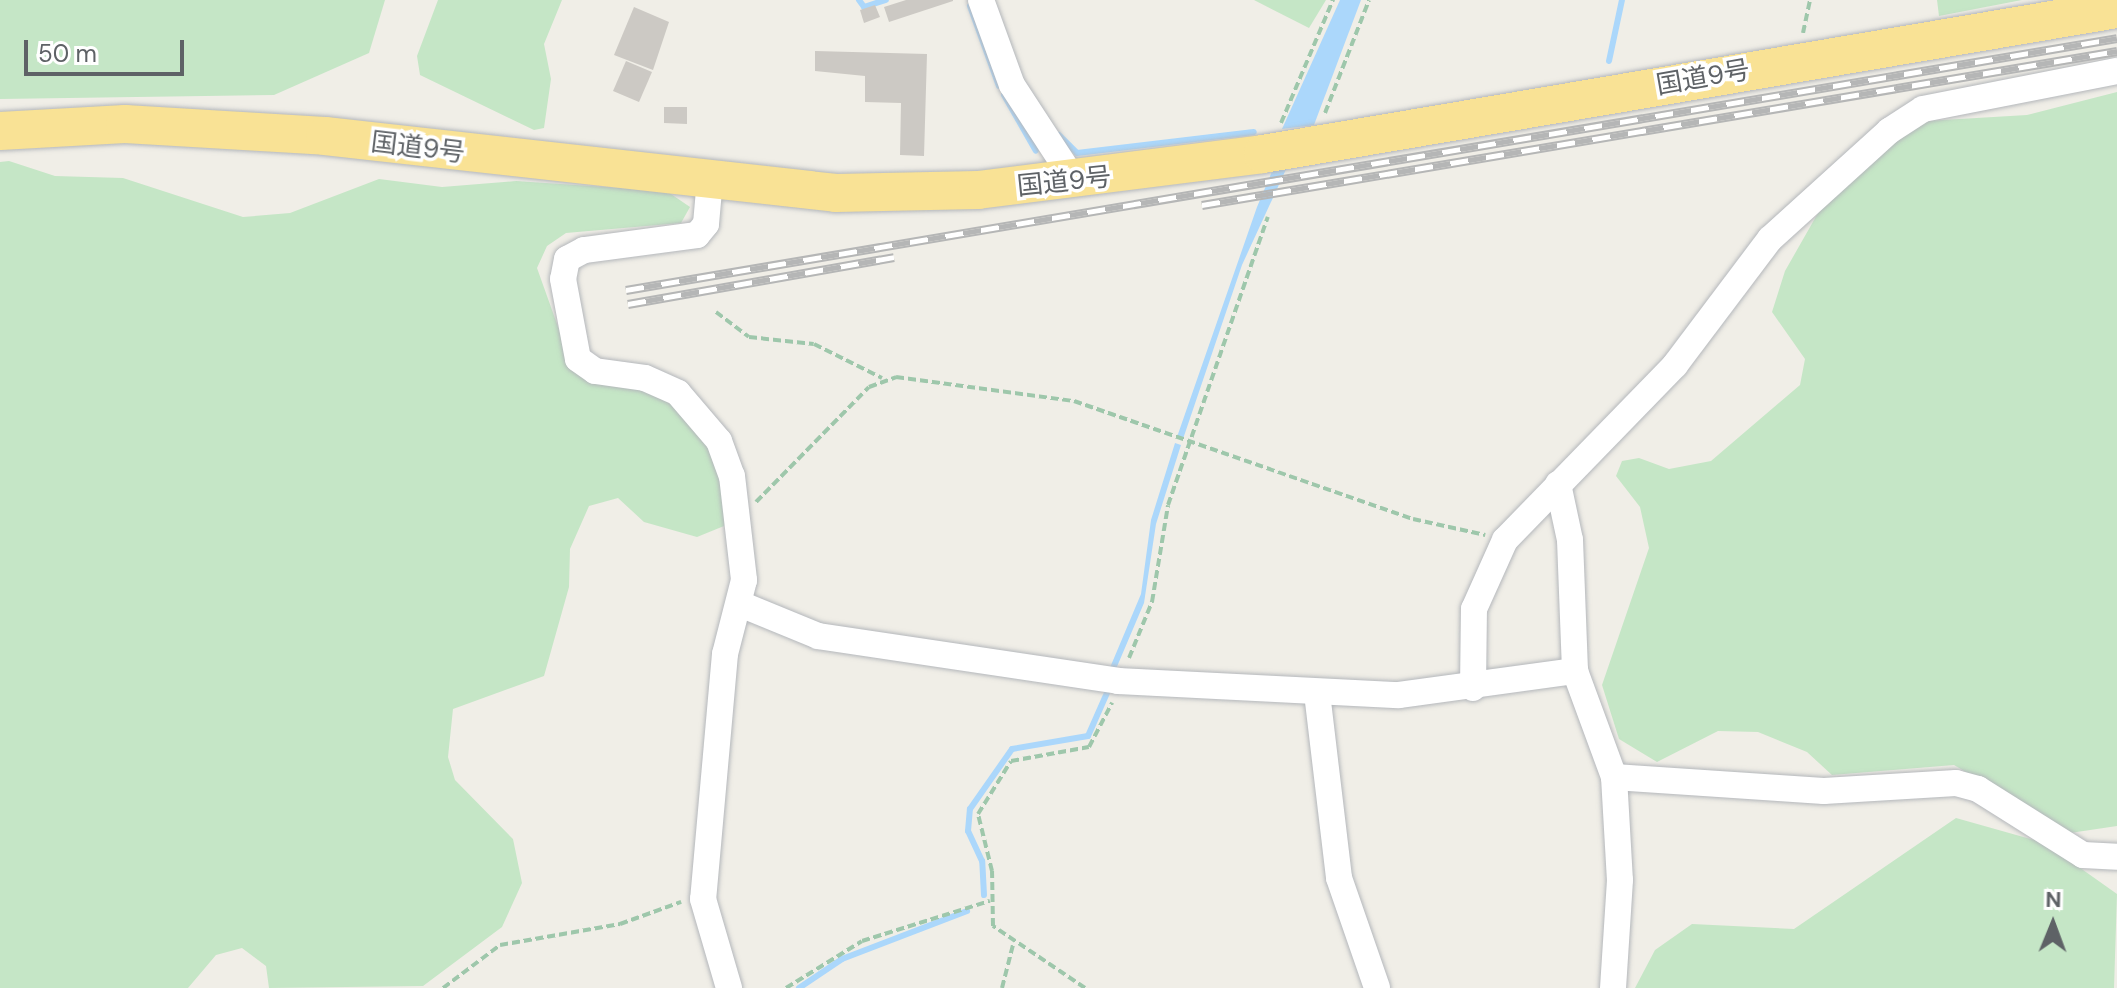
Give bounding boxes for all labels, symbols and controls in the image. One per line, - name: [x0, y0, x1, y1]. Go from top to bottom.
- scale bar: [28, 24, 188, 74]
- text: 50 m: [38, 38, 97, 69]
- street label: 国道9号: [1654, 54, 1752, 102]
- street label: 国道9号: [369, 127, 467, 169]
- street label: 国道9号: [1015, 162, 1113, 202]
- north arrow: [2013, 884, 2093, 964]
- text: N: [2045, 885, 2062, 914]

